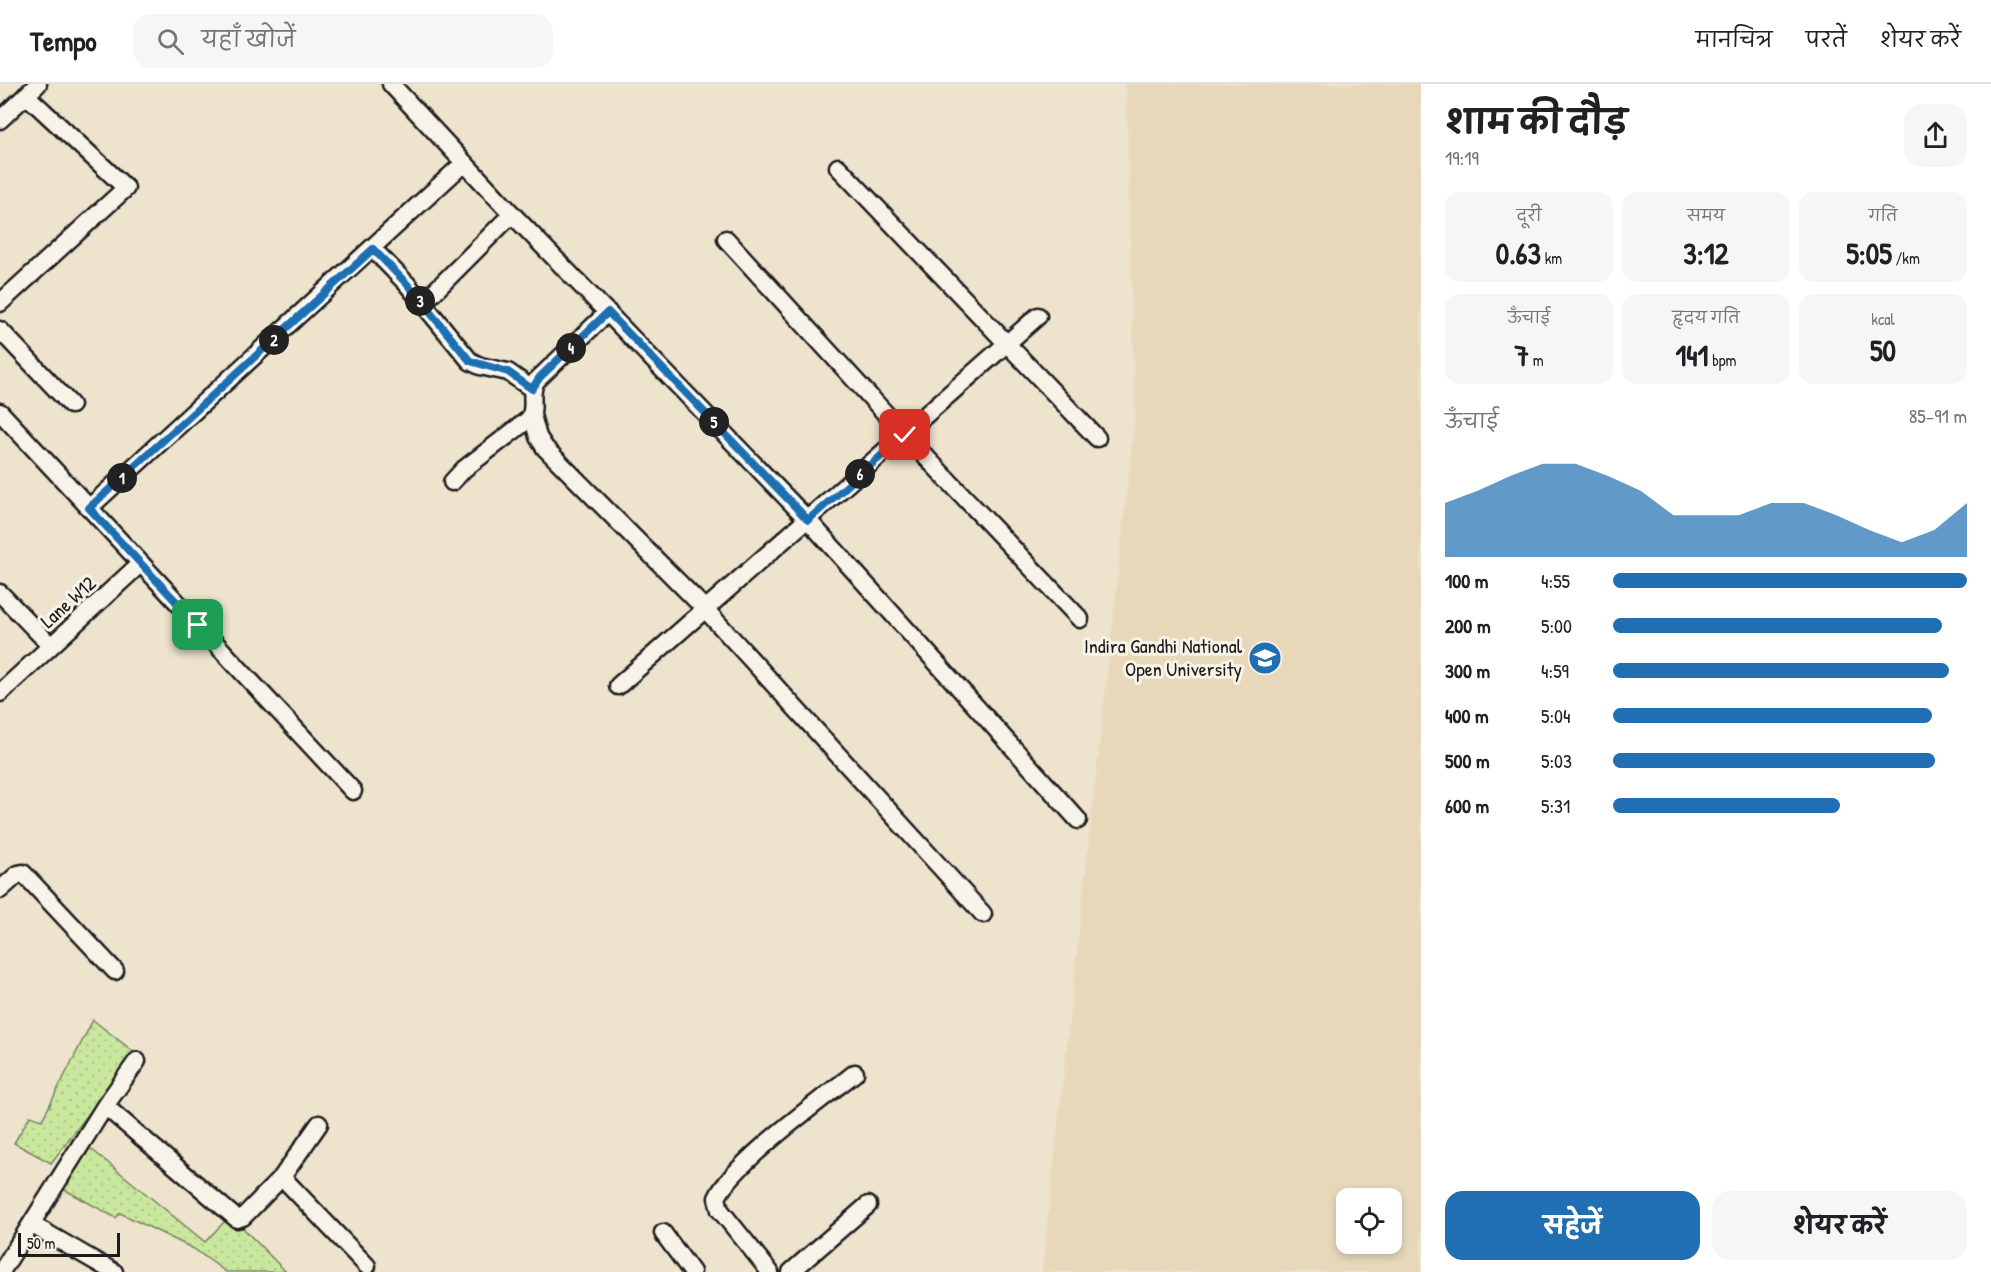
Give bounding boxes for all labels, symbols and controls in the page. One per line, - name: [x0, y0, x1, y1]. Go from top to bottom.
- search box: [133, 14, 553, 68]
- text: Tempo: [30, 22, 97, 60]
- text: यहाँ खोजें: [202, 24, 296, 54]
- icon: search: [154, 25, 187, 58]
- text: मानचित्र: [1696, 25, 1773, 54]
- text: परतें: [1806, 25, 1847, 54]
- text: शेयर करें: [1880, 25, 1961, 54]
- text: शाम की दौड़: [1445, 99, 1627, 143]
- button: share: [1904, 104, 1967, 167]
- text: 19:19: [1445, 144, 1479, 171]
- text: दूरी: [1516, 204, 1542, 226]
- text: समय: [1687, 204, 1725, 226]
- text: गति: [1868, 204, 1898, 226]
- text: 0.63: [1496, 233, 1541, 273]
- text: 3:12: [1683, 233, 1729, 273]
- text: 5:05: [1846, 233, 1892, 273]
- text: km: [1541, 247, 1562, 269]
- text: /km: [1892, 247, 1920, 269]
- pin: 3: [405, 286, 435, 316]
- text: 3: [416, 290, 424, 312]
- text: ऊँचाई: [1508, 306, 1550, 328]
- text: हृदय गति: [1672, 306, 1740, 328]
- text: kcal: [1871, 308, 1895, 330]
- pin: 2: [259, 325, 289, 355]
- text: 2: [270, 329, 278, 351]
- text: 50: [1870, 330, 1896, 370]
- pin: 4: [556, 333, 586, 363]
- text: 7: [1514, 335, 1529, 375]
- text: 141: [1675, 335, 1709, 375]
- text: 4: [568, 337, 574, 359]
- text: m: [1529, 349, 1544, 371]
- text: bpm: [1709, 349, 1737, 371]
- text: 85–91 m: [1909, 402, 1967, 429]
- pin: 5: [699, 407, 729, 437]
- text: ऊँचाई: [1445, 407, 1499, 434]
- pin: [879, 409, 930, 460]
- text: 5: [711, 411, 717, 433]
- icon: check: [888, 418, 921, 451]
- pin: 6: [845, 459, 875, 489]
- pin: 1: [107, 463, 137, 493]
- text: 6: [857, 463, 863, 485]
- text: 1: [119, 467, 125, 489]
- text: 100 m: [1445, 567, 1488, 594]
- text: 4:55: [1541, 567, 1570, 594]
- street label: Lane W12: [34, 569, 102, 634]
- pin: [172, 599, 223, 650]
- icon: arrive: [181, 608, 214, 641]
- text: 200 m: [1445, 612, 1490, 639]
- text: 5:00: [1541, 612, 1572, 639]
- place label: Indira Gandhi National Open University: [1084, 632, 1243, 682]
- school or university icon: Indira Gandhi National Open University: [1247, 640, 1283, 676]
- text: 300 m: [1445, 657, 1490, 684]
- text: 4:59: [1541, 657, 1569, 684]
- text: 400 m: [1445, 702, 1489, 729]
- text: 5:04: [1541, 702, 1571, 729]
- text: 500 m: [1445, 747, 1490, 774]
- text: 5:03: [1541, 747, 1572, 774]
- text: 600 m: [1445, 792, 1489, 819]
- text: 5:31: [1541, 792, 1570, 819]
- map controls: [1336, 1188, 1402, 1254]
- button: locate: [1336, 1188, 1402, 1254]
- button: सहेजें: [1445, 1191, 1700, 1260]
- button: शेयर करें: [1712, 1191, 1967, 1260]
- scale bar: [18, 1230, 120, 1258]
- text: 50 m: [27, 1232, 56, 1254]

